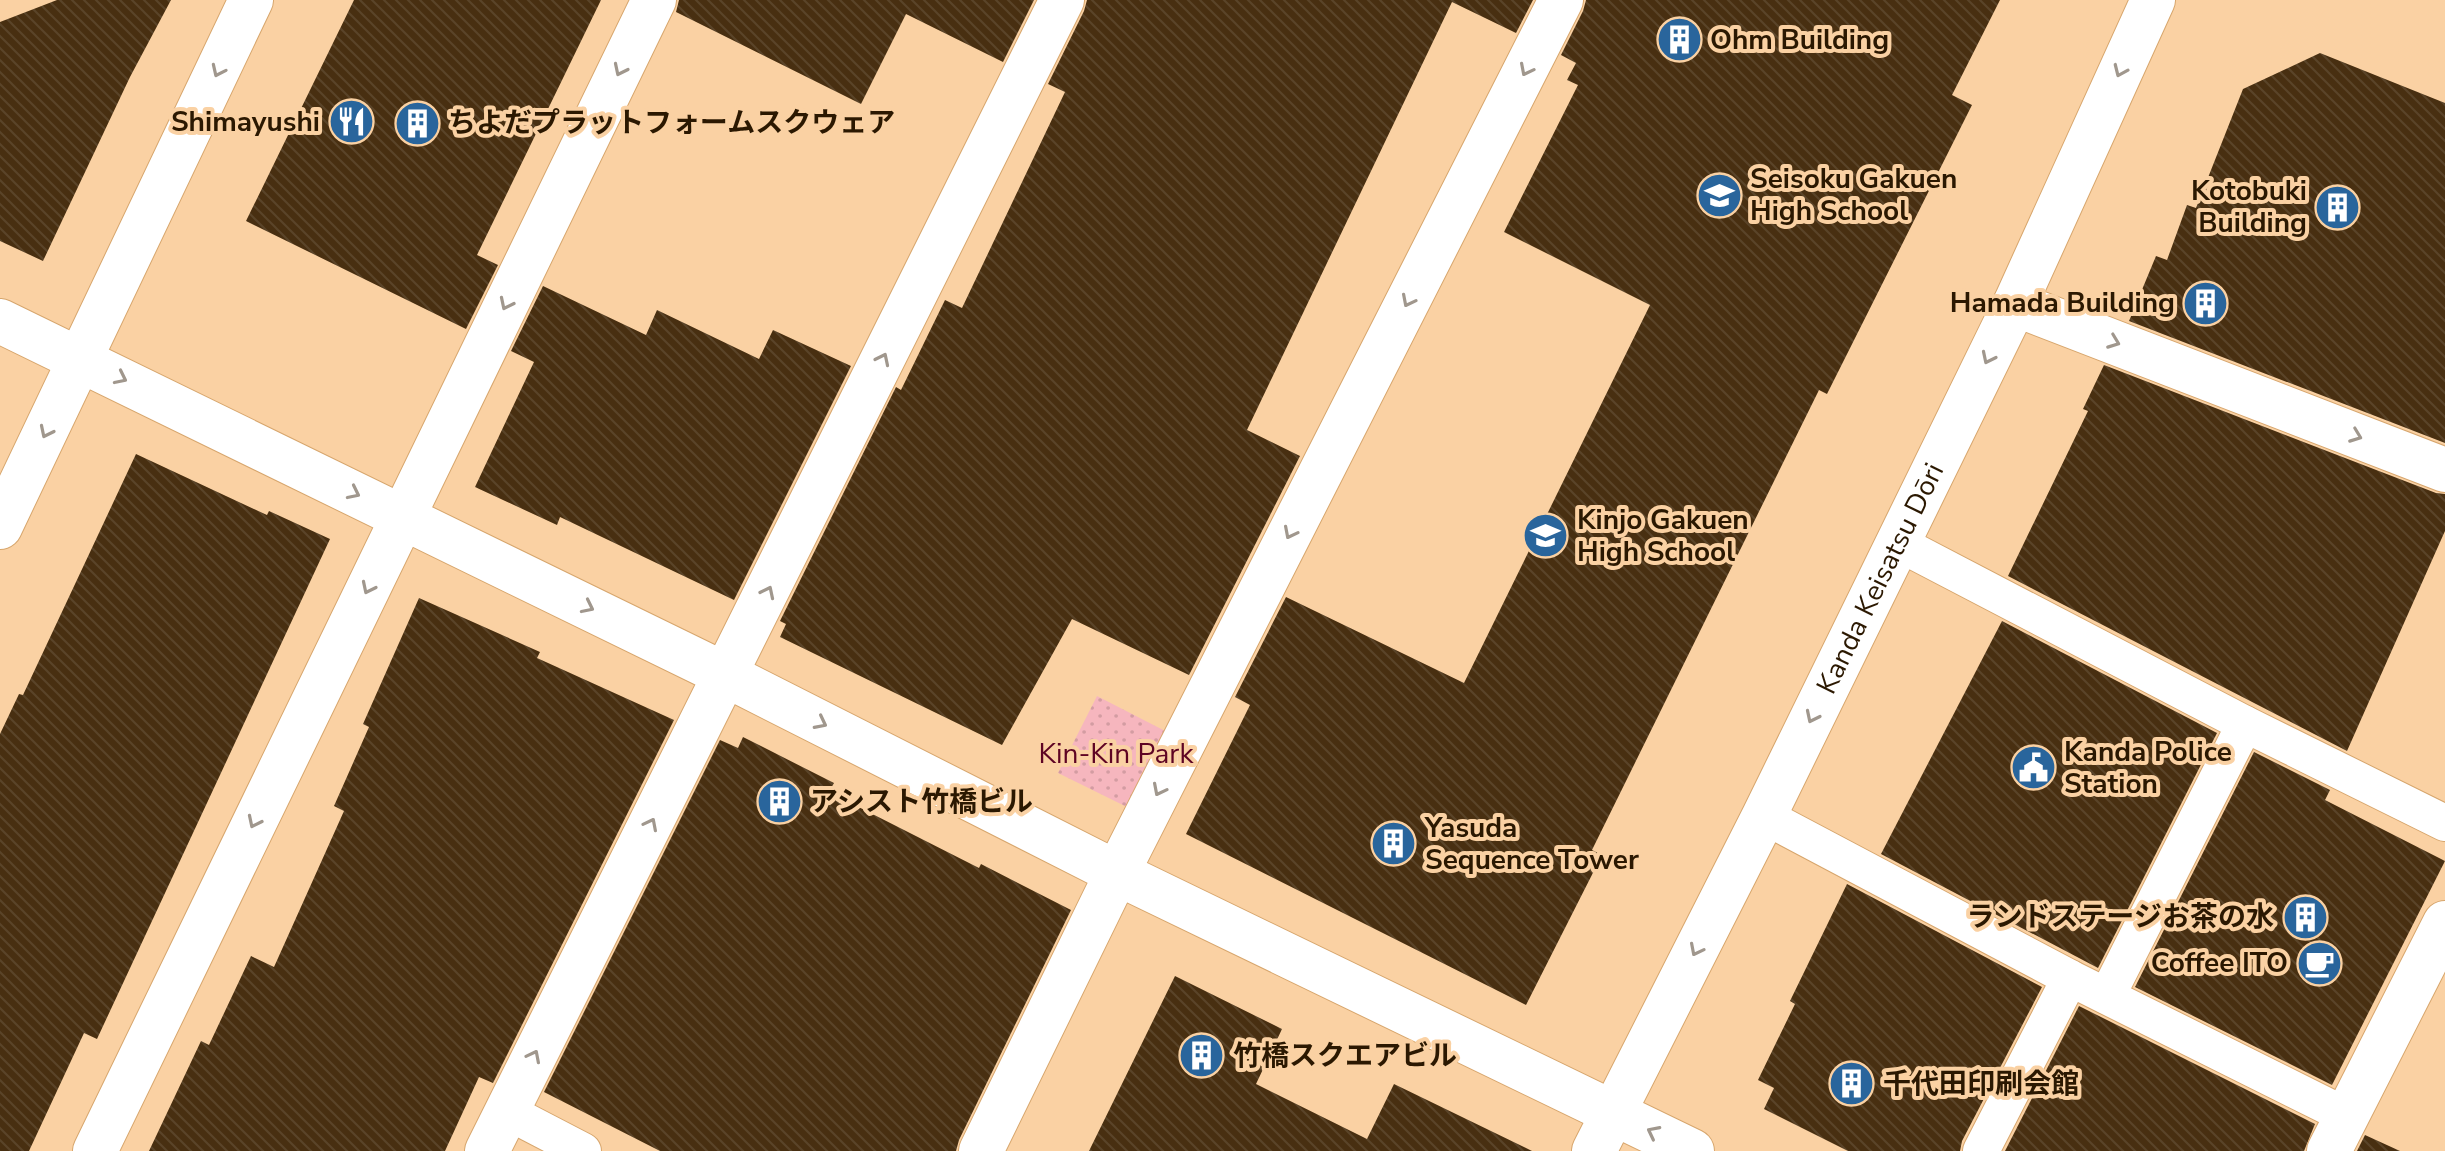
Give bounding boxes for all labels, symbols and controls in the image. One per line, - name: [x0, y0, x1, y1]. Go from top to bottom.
- building icon: Ohm Building: [1655, 16, 1703, 64]
- place label: Ohm Building: [1710, 21, 1889, 59]
- one-way arrow: [1520, 61, 1535, 76]
- one-way arrow: [212, 62, 228, 77]
- one-way arrow: [614, 62, 630, 77]
- one-way arrow: [2114, 63, 2130, 77]
- restaurant icon: Shimayushi: [327, 98, 375, 146]
- building icon: ちよだプラットフォームスクウェア: [393, 99, 441, 147]
- place label: Shimayushi: [171, 103, 320, 141]
- place label: ちよだプラットフォームスクウェア: [448, 104, 895, 142]
- place label: Seisoku Gakuen High School: [1750, 160, 1957, 230]
- school or university icon: Seisoku Gakuen High School: [1695, 171, 1743, 219]
- place label: Kotobuki Building: [2191, 172, 2307, 242]
- building icon: Kotobuki Building: [2314, 183, 2362, 231]
- building icon: Hamada Building: [2182, 279, 2230, 327]
- place label: Hamada Building: [1950, 284, 2175, 322]
- one-way arrow: [1402, 293, 1418, 308]
- one-way arrow: [500, 295, 516, 310]
- one-way arrow: [2106, 332, 2120, 349]
- one-way arrow: [1982, 350, 1998, 364]
- one-way arrow: [874, 352, 889, 367]
- one-way arrow: [113, 368, 127, 384]
- one-way arrow: [40, 423, 56, 438]
- one-way arrow: [2348, 426, 2362, 443]
- street label: Kanda Keisatsu Dōri: [1808, 457, 1953, 700]
- one-way arrow: [346, 483, 361, 499]
- place label: Kinjo Gakuen High School: [1577, 501, 1749, 571]
- school or university icon: Kinjo Gakuen High School: [1522, 512, 1570, 560]
- one-way arrow: [1284, 525, 1300, 539]
- one-way arrow: [362, 580, 378, 594]
- one-way arrow: [758, 585, 774, 600]
- one-way arrow: [579, 598, 594, 613]
- one-way arrow: [1807, 709, 1822, 724]
- one-way arrow: [812, 713, 827, 729]
- place label: Kanda Police Station: [2064, 733, 2232, 803]
- park label: Kin-Kin Park: [1039, 735, 1194, 773]
- public building icon: Kanda Police Station: [2009, 744, 2057, 792]
- building icon: アシスト竹橋ビル: [755, 778, 803, 826]
- one-way arrow: [1154, 781, 1169, 796]
- place label: アシスト竹橋ビル: [810, 783, 1033, 821]
- place label: Yasuda Sequence Tower: [1424, 809, 1639, 879]
- one-way arrow: [248, 813, 264, 828]
- one-way arrow: [641, 818, 657, 833]
- building icon: Yasuda Sequence Tower: [1370, 820, 1418, 868]
- building icon: ランドステージお茶の水: [2281, 893, 2329, 941]
- place label: ランドステージお茶の水: [1967, 898, 2274, 936]
- cafe icon: Coffee ITO: [2295, 939, 2343, 987]
- one-way arrow: [1690, 941, 1705, 956]
- place label: Coffee ITO: [2151, 944, 2288, 982]
- building icon: 竹橋スクエアビル: [1178, 1032, 1226, 1080]
- place label: 竹橋スクエアビル: [1233, 1037, 1457, 1075]
- one-way arrow: [524, 1050, 540, 1065]
- building icon: 千代田印刷会館: [1828, 1060, 1876, 1108]
- place label: 千代田印刷会館: [1883, 1065, 2079, 1103]
- one-way arrow: [1646, 1126, 1661, 1141]

